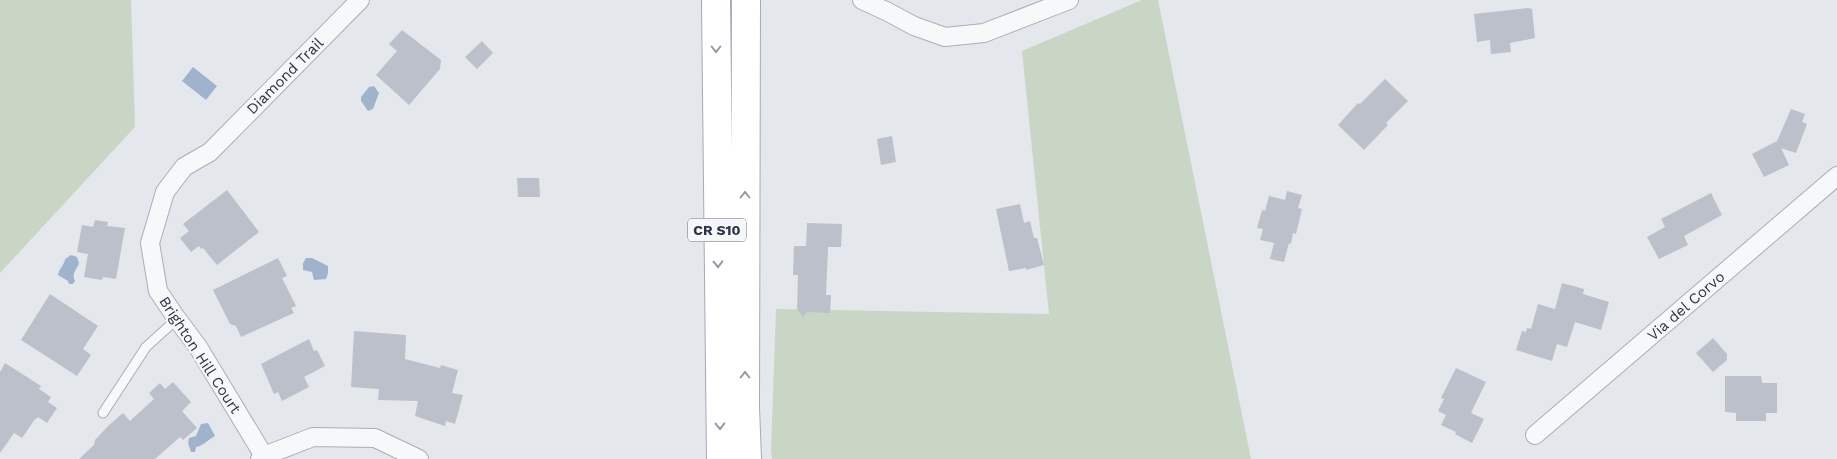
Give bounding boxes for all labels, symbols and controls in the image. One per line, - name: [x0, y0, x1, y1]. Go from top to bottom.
- street label: Diamond Trail: [243, 34, 327, 118]
- one-way arrow: [711, 45, 721, 53]
- one-way arrow: [740, 191, 750, 199]
- road number: CR S10: [688, 218, 746, 242]
- one-way arrow: [713, 260, 723, 268]
- street label: Via del Corvo: [1644, 268, 1728, 344]
- street label: Brighton Hill Court: [155, 293, 245, 418]
- one-way arrow: [740, 371, 750, 379]
- one-way arrow: [715, 422, 725, 430]

